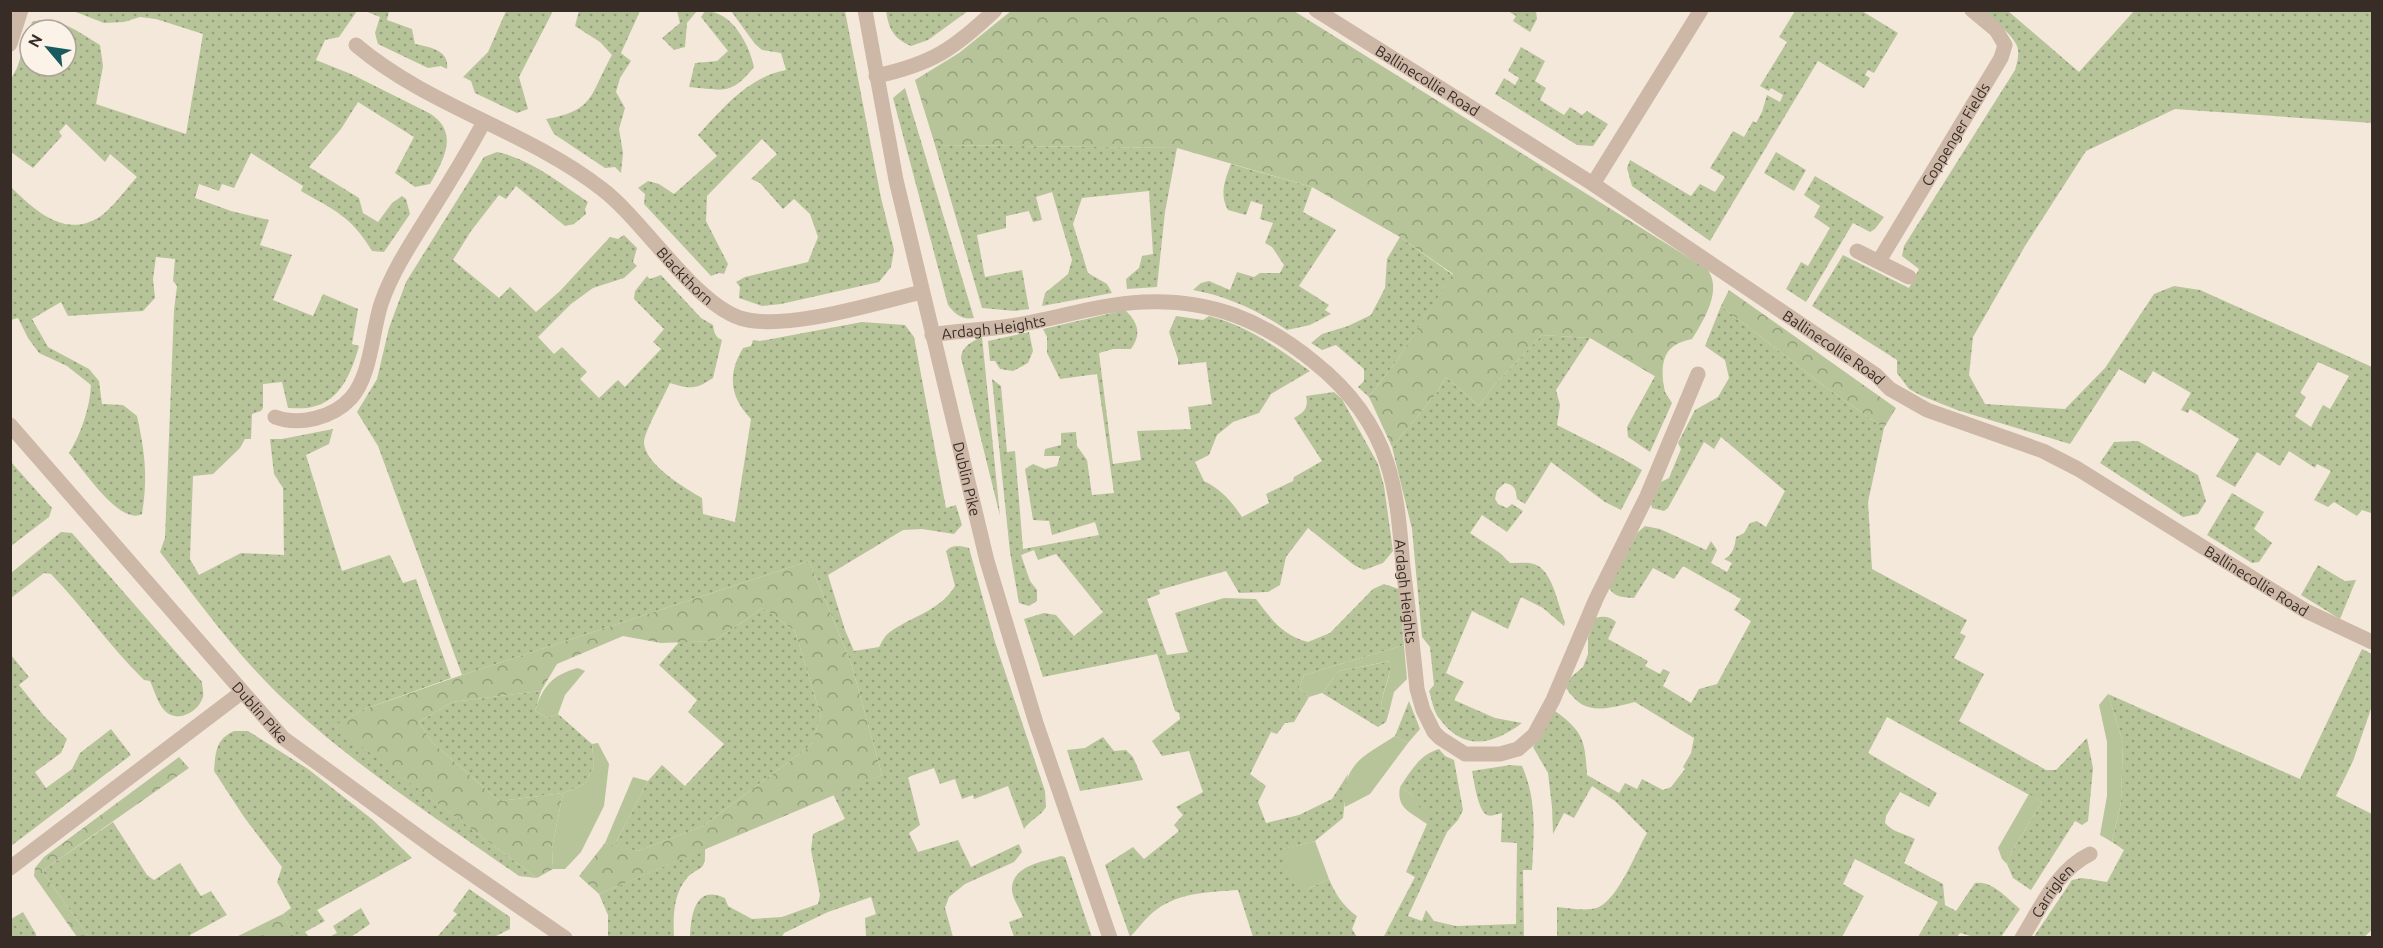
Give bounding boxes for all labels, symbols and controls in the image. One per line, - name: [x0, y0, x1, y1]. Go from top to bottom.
- north arrow: [18, 18, 78, 78]
- text: N: [24, 31, 46, 50]
- street label: Ballinecollie Road: [1373, 41, 1483, 119]
- street label: Coppenger Fields: [1918, 79, 1993, 189]
- street label: Blackthorn: [654, 244, 717, 308]
- street label: Ballinecollie Road: [1780, 306, 1888, 387]
- street label: Ardagh Heights: [940, 311, 1047, 342]
- street label: Dublin Pike: [950, 440, 984, 518]
- street label: Ardagh Heights: [1392, 539, 1421, 644]
- street label: Ballinecollie Road: [2202, 542, 2312, 619]
- street label: Dublin Pike: [229, 678, 292, 746]
- street label: Carriglen: [2027, 861, 2077, 920]

